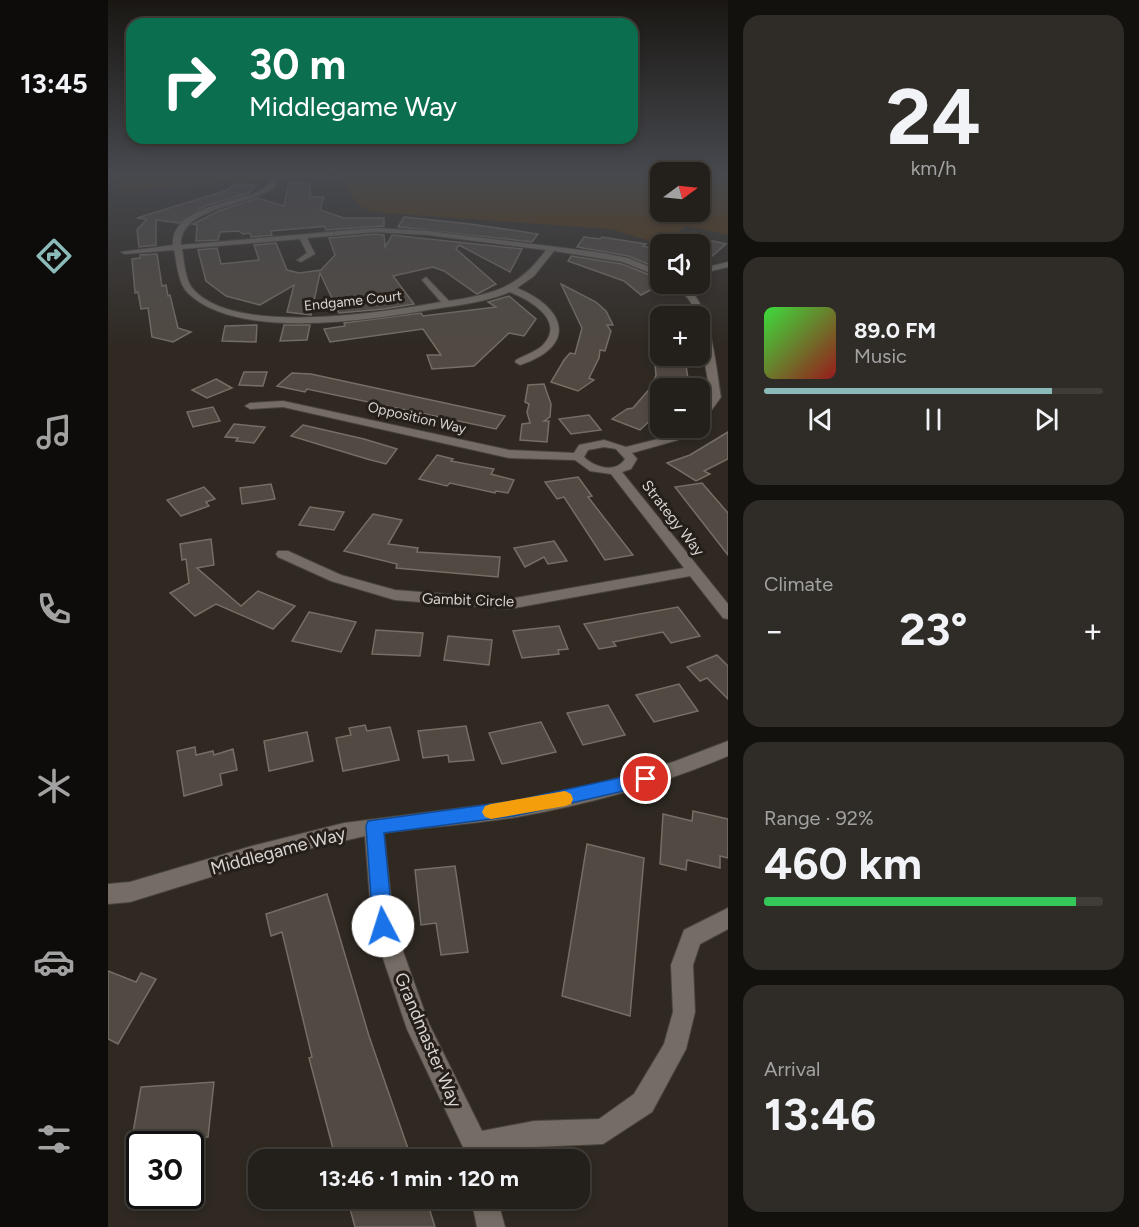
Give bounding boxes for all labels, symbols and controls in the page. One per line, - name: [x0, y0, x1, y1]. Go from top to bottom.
- text: 30 m: [249, 39, 346, 90]
- icon: right: [150, 42, 228, 120]
- text: 13:45: [20, 67, 88, 100]
- text: 24: [886, 70, 981, 164]
- text: Middlegame Way: [249, 90, 457, 123]
- text: km/h: [911, 156, 956, 180]
- north arrow: [650, 162, 710, 222]
- map controls: [650, 162, 710, 438]
- button: sound: [650, 234, 710, 294]
- icon: directions: [33, 235, 75, 277]
- street label: Endgame Court: [303, 287, 403, 315]
- button: +: [650, 306, 710, 366]
- text: 89.0 FM: [854, 317, 936, 344]
- text: Music: [854, 344, 907, 368]
- button: −: [650, 378, 710, 438]
- street label: Opposition Way: [366, 398, 468, 438]
- icon: previous: [804, 403, 837, 436]
- icon: pause: [917, 403, 950, 436]
- icon: next: [1030, 403, 1063, 436]
- icon: music: [33, 411, 75, 453]
- street label: Strategy Way: [638, 477, 708, 559]
- text: Climate: [764, 572, 833, 596]
- icon: phone: [33, 588, 75, 630]
- street label: Gambit Circle: [421, 589, 515, 611]
- text: 23°: [899, 602, 968, 656]
- text: −: [764, 611, 785, 650]
- text: +: [1082, 611, 1103, 650]
- pin: [620, 753, 671, 804]
- icon: arrive: [629, 762, 662, 795]
- icon: climate: [33, 765, 75, 807]
- text: Range · 92%: [764, 806, 874, 830]
- street label: Middlegame Way: [208, 822, 348, 880]
- text: 460 km: [764, 836, 922, 890]
- position arrow: [351, 894, 415, 958]
- icon: car: [33, 941, 75, 983]
- street label: Grandmaster Way: [390, 969, 467, 1111]
- text: Arrival: [764, 1057, 820, 1081]
- text: 13:46: [764, 1087, 876, 1141]
- icon: filters: [33, 1118, 75, 1160]
- speed limit sign: 30: [126, 1131, 204, 1209]
- text: 13:46 · 1 min · 120 m: [319, 1165, 519, 1192]

